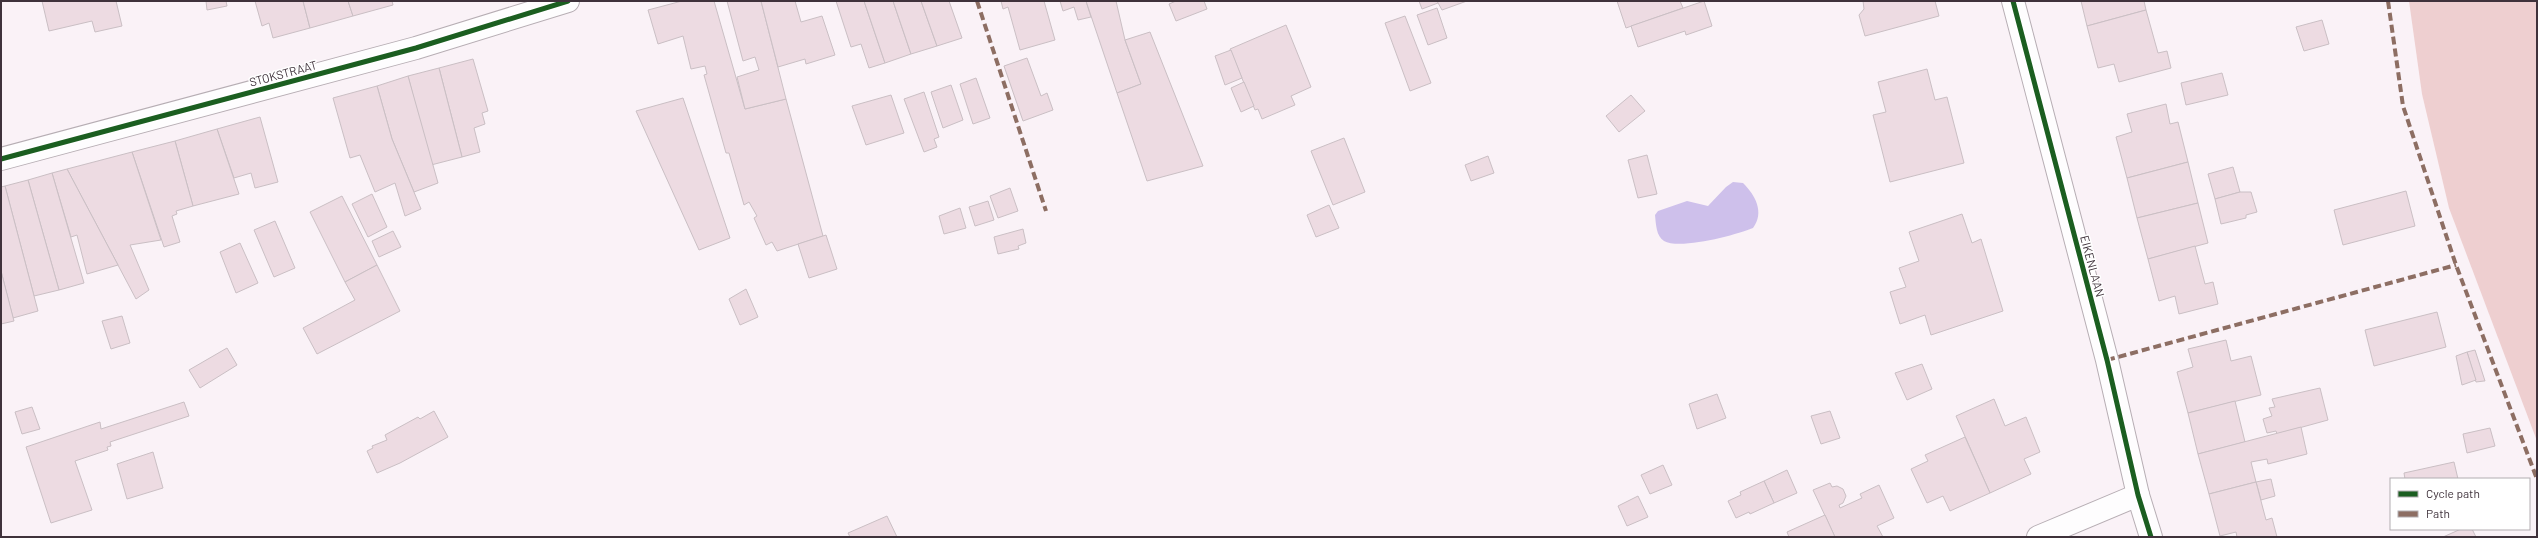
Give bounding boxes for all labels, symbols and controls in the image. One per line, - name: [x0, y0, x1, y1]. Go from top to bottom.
- street label: STOKSTRAAT: [248, 57, 319, 89]
- street label: EIKENLAAN: [2078, 234, 2108, 298]
- legend: [2390, 478, 2530, 530]
- text: Cycle path: [2426, 486, 2480, 500]
- text: Path: [2426, 506, 2450, 520]

